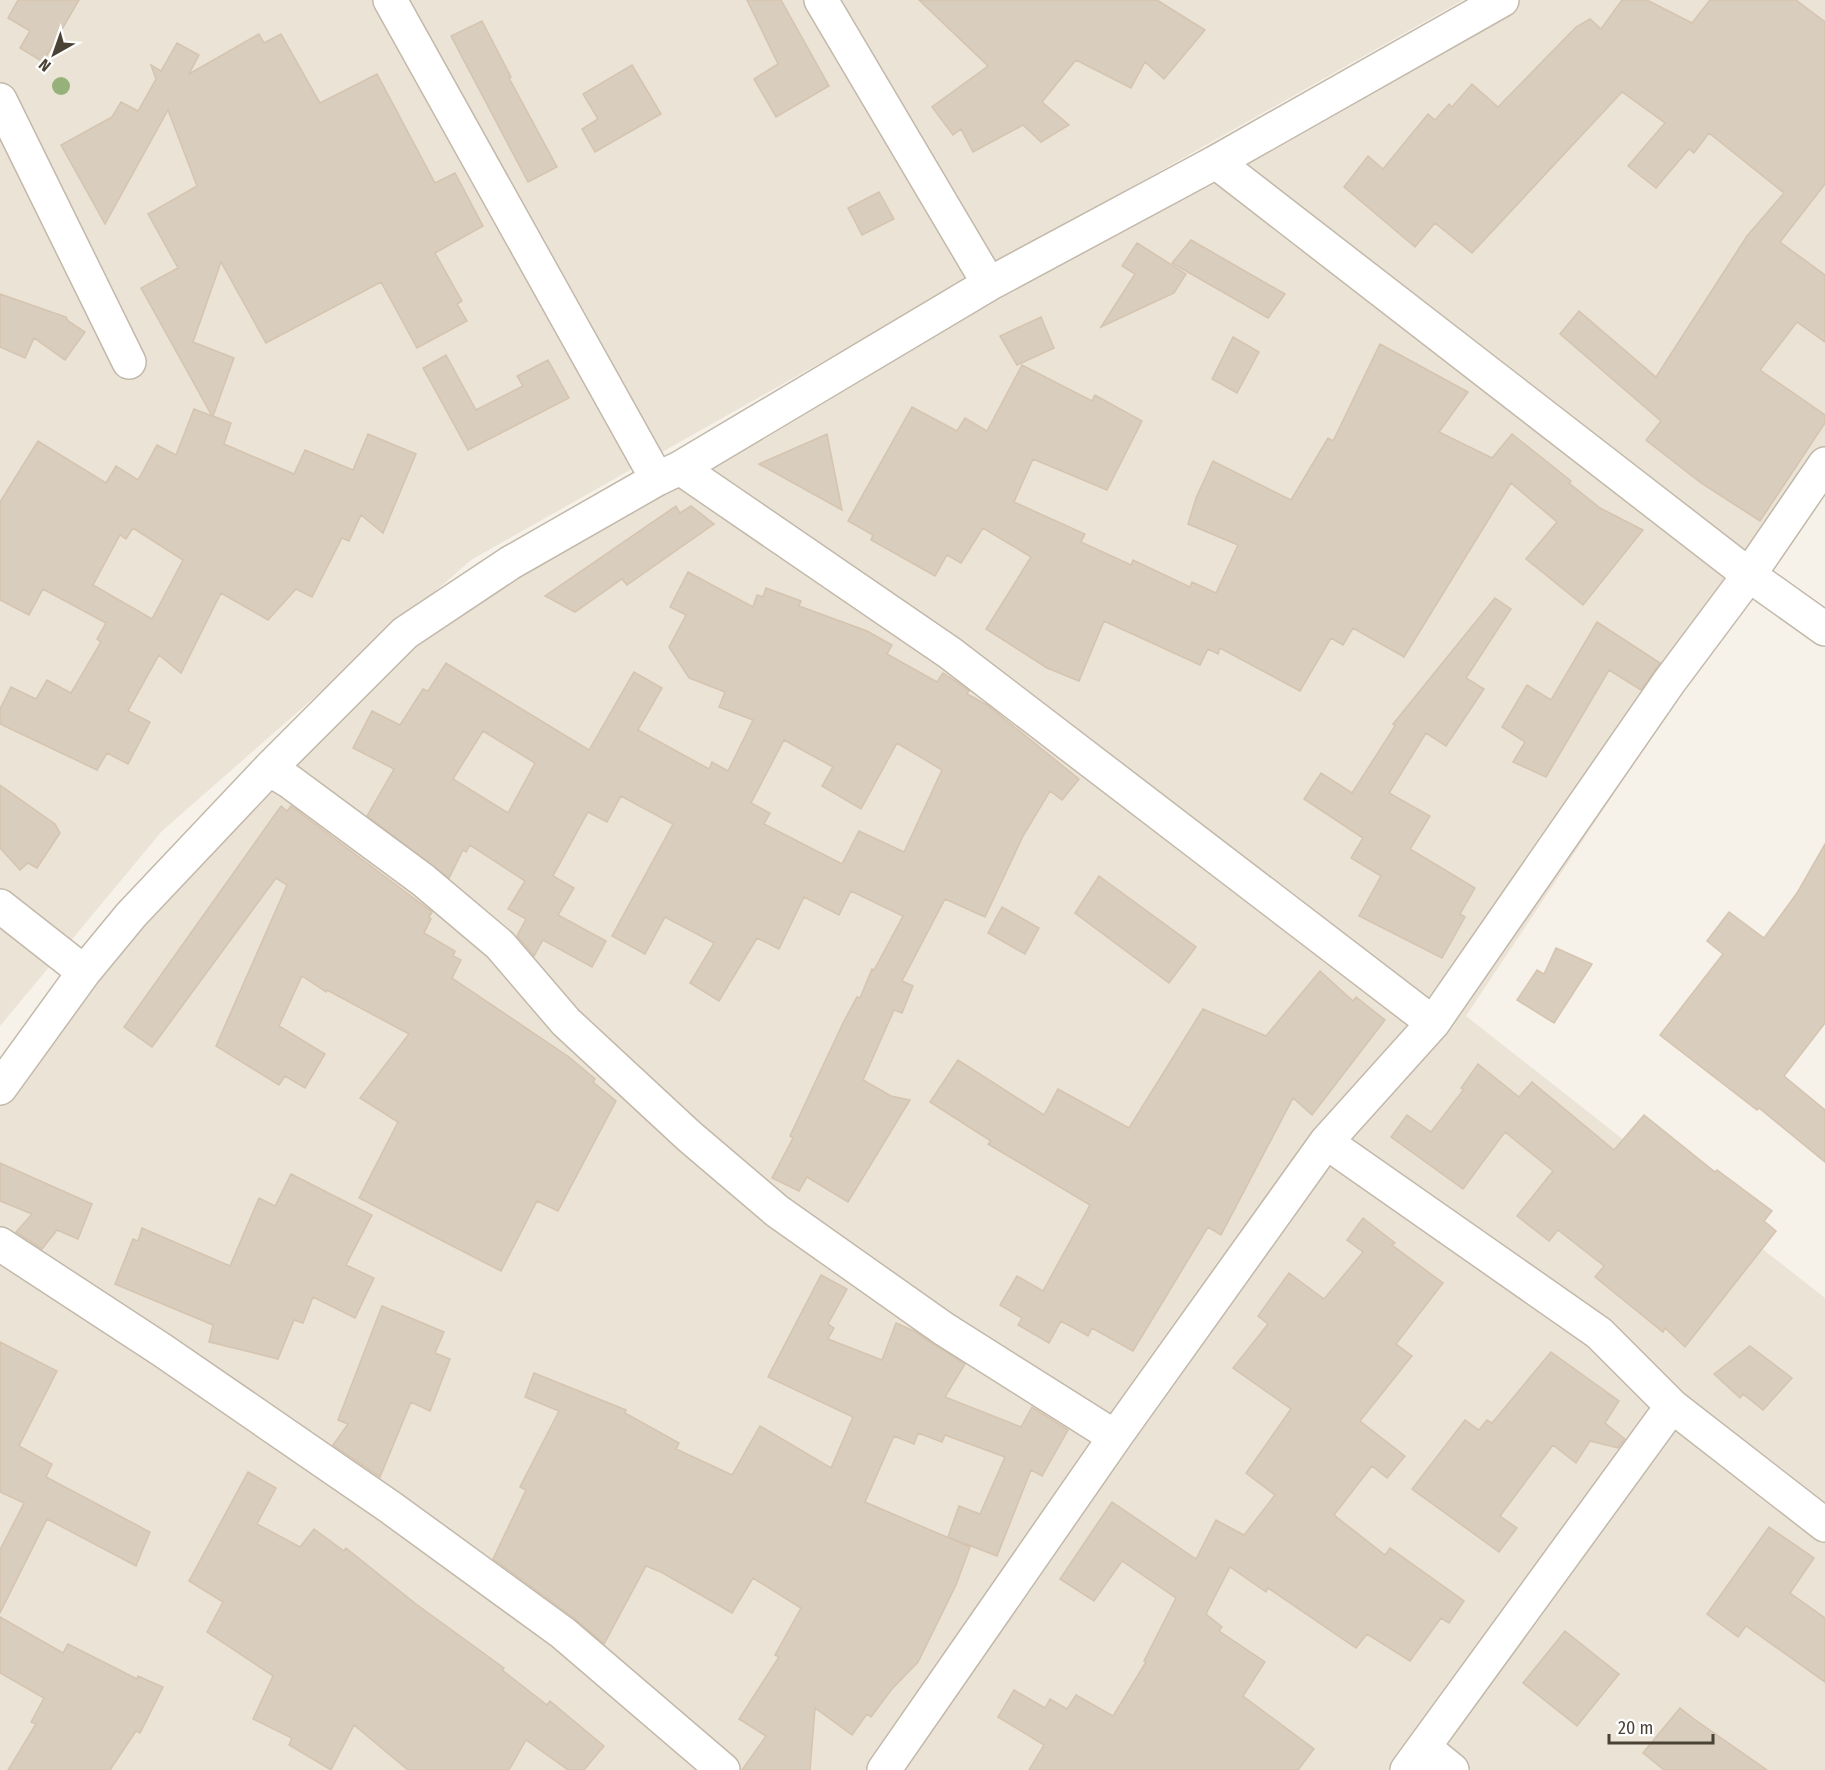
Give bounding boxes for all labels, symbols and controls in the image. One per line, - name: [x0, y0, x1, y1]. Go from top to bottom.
- north arrow: [24, 24, 84, 84]
- text: N: [35, 55, 54, 75]
- scale bar: [1609, 1707, 1712, 1745]
- text: 20 m: [1618, 1717, 1653, 1739]

